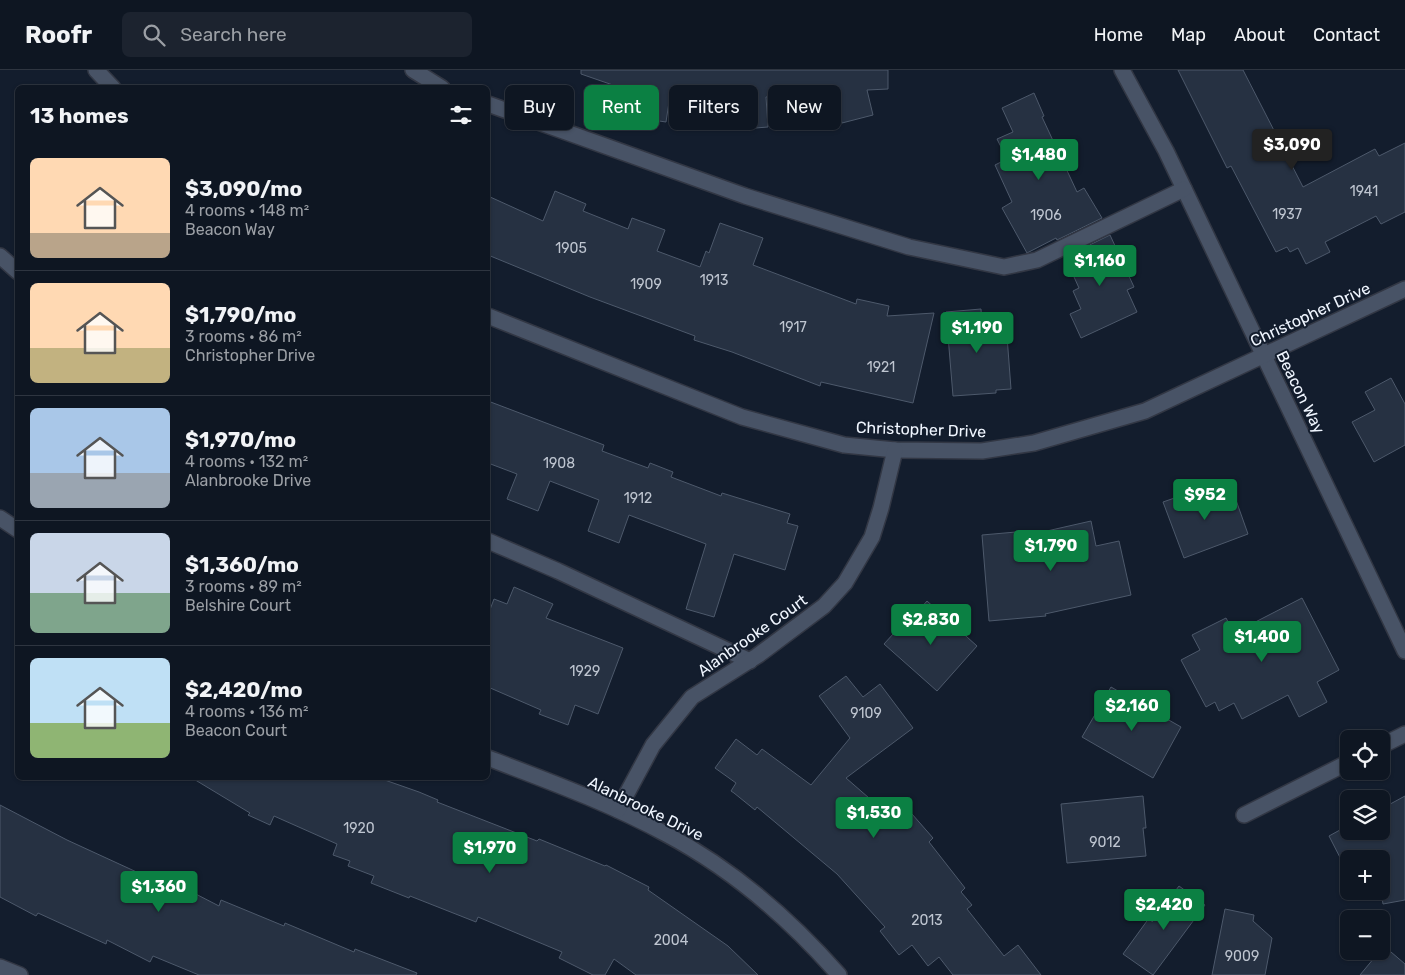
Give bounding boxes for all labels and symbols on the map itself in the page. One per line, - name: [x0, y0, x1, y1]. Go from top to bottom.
- pin: $3,090: [1251, 128, 1333, 171]
- pin: $1,480: [998, 138, 1080, 181]
- house number: 1941: [1350, 183, 1378, 200]
- house number: 1937: [1272, 206, 1302, 223]
- house number: 1906: [1030, 207, 1062, 224]
- house number: 1905: [555, 240, 587, 257]
- pin: $1,160: [1059, 244, 1141, 287]
- house number: 1913: [700, 272, 728, 289]
- house number: 1909: [630, 276, 662, 293]
- street label: Christopher Drive: [1247, 278, 1373, 351]
- pin: $1,190: [936, 312, 1018, 354]
- house number: 1917: [779, 319, 807, 336]
- street label: Beacon Way: [1272, 348, 1329, 437]
- house number: 1921: [867, 359, 895, 376]
- street label: Christopher Drive: [856, 418, 986, 441]
- house number: 1908: [543, 455, 575, 472]
- pin: $952: [1175, 478, 1235, 521]
- house number: 1912: [624, 490, 652, 507]
- pin: $1,790: [1010, 530, 1092, 572]
- street label: Alanbrooke Court: [694, 590, 811, 680]
- pin: $2,830: [890, 604, 972, 646]
- pin: $1,400: [1221, 620, 1303, 663]
- house number: 1929: [570, 663, 600, 680]
- pin: $2,160: [1091, 690, 1173, 732]
- house number: 9109: [850, 705, 882, 722]
- street label: Alanbrooke Drive: [585, 772, 707, 845]
- pin: $1,530: [833, 796, 915, 839]
- house number: 1920: [343, 820, 375, 837]
- pin: $1,970: [449, 832, 531, 874]
- house number: 9012: [1089, 834, 1121, 851]
- pin: $1,360: [118, 870, 200, 913]
- pin: $2,420: [1123, 888, 1205, 931]
- house number: 2013: [911, 912, 943, 929]
- house number: 2004: [654, 932, 689, 949]
- house number: 9009: [1225, 948, 1259, 965]

